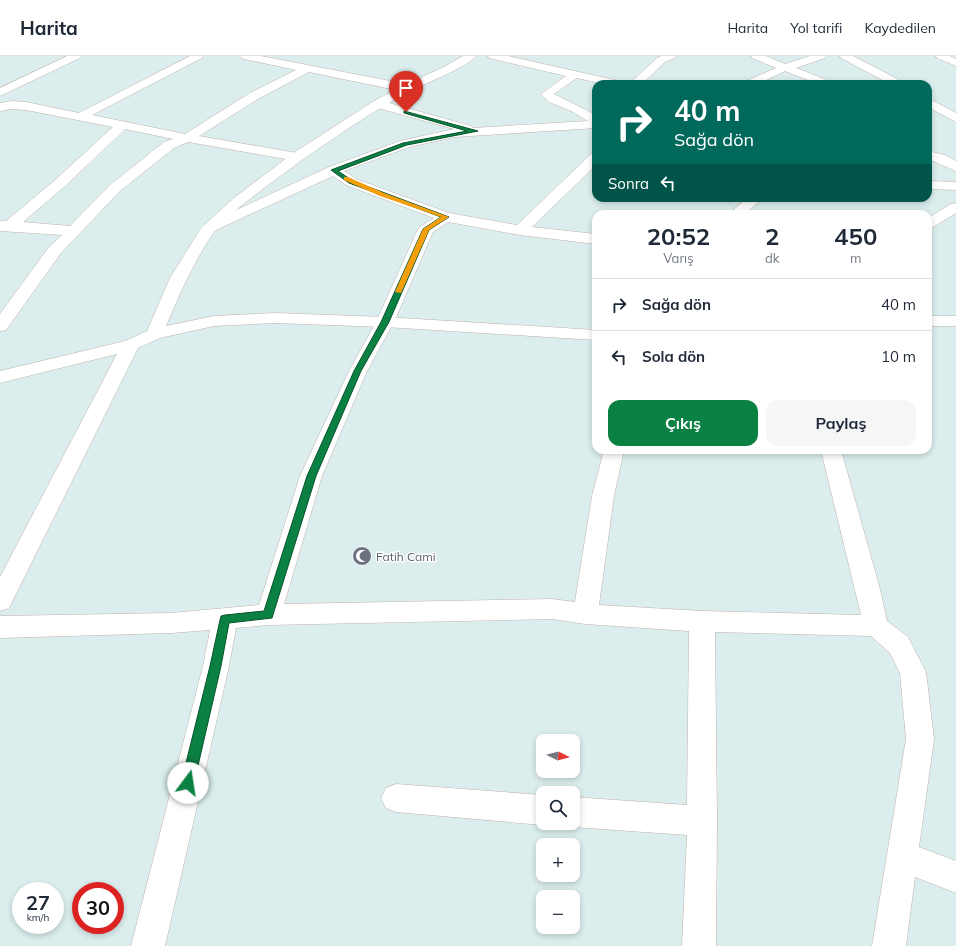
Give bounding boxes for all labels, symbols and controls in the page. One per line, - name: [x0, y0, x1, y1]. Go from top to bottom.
- text: Harita: [20, 16, 78, 40]
- text: Harita: [727, 19, 768, 37]
- text: Yol tarifi: [790, 19, 842, 37]
- text: Kaydedilen: [864, 19, 936, 37]
- pin: [389, 71, 423, 112]
- icon: arrive: [395, 77, 417, 99]
- text: 40 m: [674, 93, 740, 128]
- icon: right: [608, 96, 660, 148]
- text: Sağa dön: [674, 128, 754, 151]
- icon: left: [657, 172, 679, 194]
- text: Sonra: [608, 174, 649, 193]
- text: 20:52: [647, 221, 710, 251]
- text: 2: [765, 221, 779, 251]
- text: 450: [834, 221, 877, 251]
- text: Varış: [663, 250, 694, 266]
- text: dk: [765, 250, 779, 266]
- text: m: [850, 250, 861, 266]
- icon: right: [608, 294, 630, 316]
- text: Sağa dön: [642, 295, 711, 314]
- text: 40 m: [881, 295, 916, 314]
- icon: left: [608, 346, 630, 368]
- text: Sola dön: [642, 347, 705, 366]
- text: 10 m: [881, 347, 916, 366]
- button: Çıkış: [608, 400, 758, 446]
- button: Paylaş: [766, 400, 916, 446]
- mosque icon: Fatih Cami: [351, 545, 373, 567]
- place label: Fatih Cami: [376, 549, 436, 564]
- north arrow: [536, 734, 580, 778]
- map controls: [536, 734, 580, 934]
- position arrow: [167, 762, 209, 804]
- button: search: [536, 786, 580, 830]
- button: +: [536, 838, 580, 882]
- speed limit sign: 30: [72, 882, 124, 934]
- text: 27: [26, 890, 50, 915]
- button: −: [536, 890, 580, 934]
- text: km/h: [27, 911, 49, 924]

